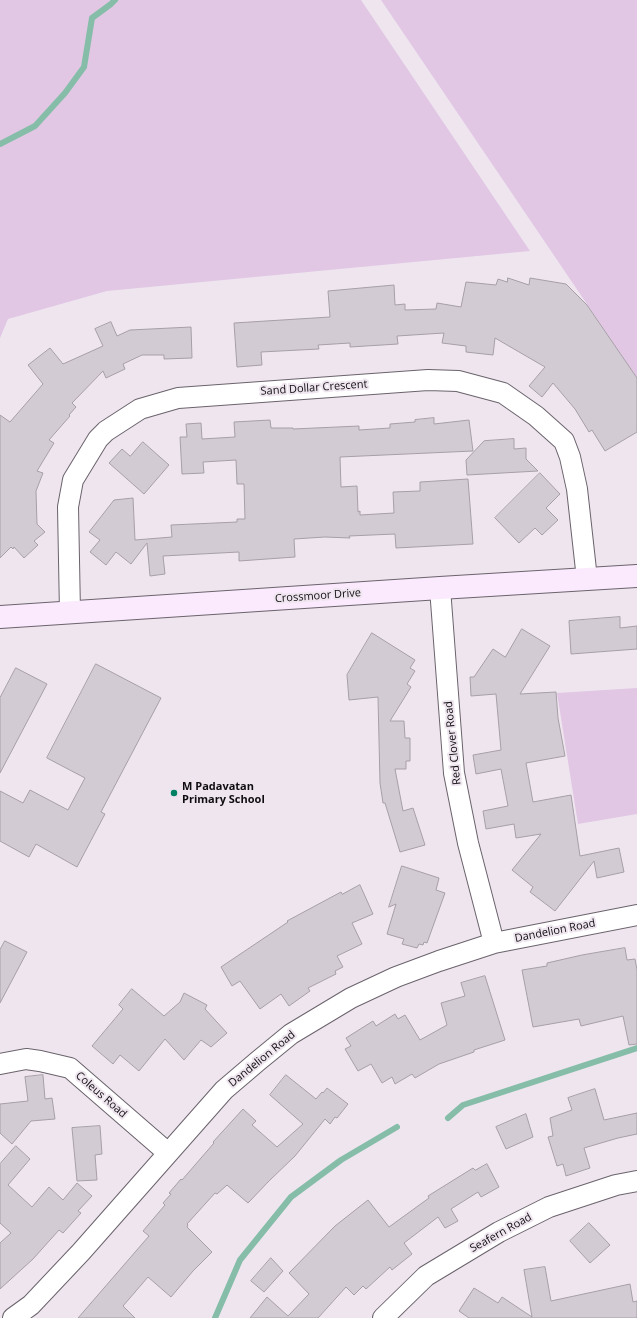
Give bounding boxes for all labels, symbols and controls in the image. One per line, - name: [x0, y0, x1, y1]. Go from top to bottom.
- street label: Sand Dollar Crescent: [260, 378, 368, 398]
- street label: Crossmoor Drive: [275, 586, 361, 606]
- street label: Red Clover Road: [442, 700, 464, 786]
- place label: M Padavatan Primary School: [182, 780, 265, 806]
- marker: M Padavatan Primary School: [169, 788, 179, 798]
- street label: Dandelion Road: [514, 917, 596, 945]
- street label: Dandelion Road: [226, 1028, 298, 1090]
- street label: Coleus Road: [73, 1069, 129, 1121]
- street label: Seafern Road: [468, 1211, 534, 1255]

